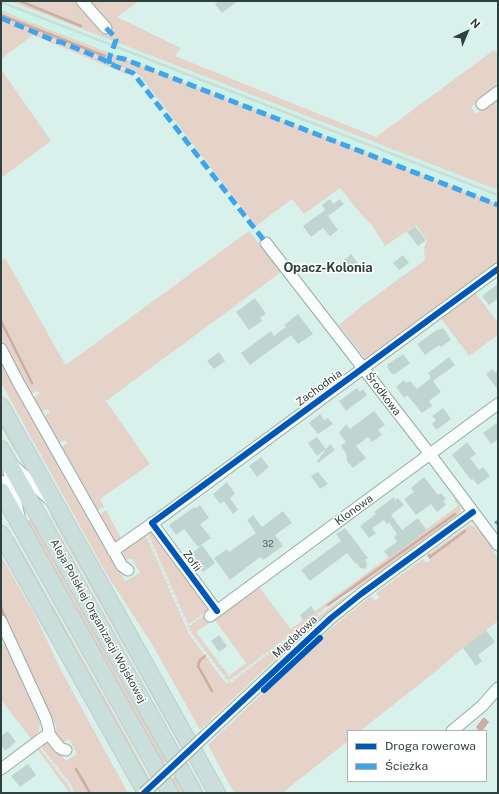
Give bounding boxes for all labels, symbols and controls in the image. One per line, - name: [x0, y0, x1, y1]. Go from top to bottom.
- north arrow: [447, 12, 487, 52]
- text: N: [468, 16, 483, 31]
- district label: Opacz-Kolonia: [283, 260, 373, 276]
- street label: Zachodnia: [294, 367, 344, 409]
- street label: Środkowa: [362, 370, 404, 418]
- street label: Klonowa: [332, 492, 376, 528]
- street label: Aleja Polskiej Organizacji Wojskowej: [47, 537, 149, 705]
- house number: 32: [262, 539, 274, 549]
- street label: Zofii: [180, 548, 204, 574]
- street label: Migdałowa: [270, 613, 320, 661]
- legend: [347, 730, 487, 782]
- text: Droga rowerowa: [385, 739, 476, 753]
- text: Ścieżka: [385, 759, 428, 773]

